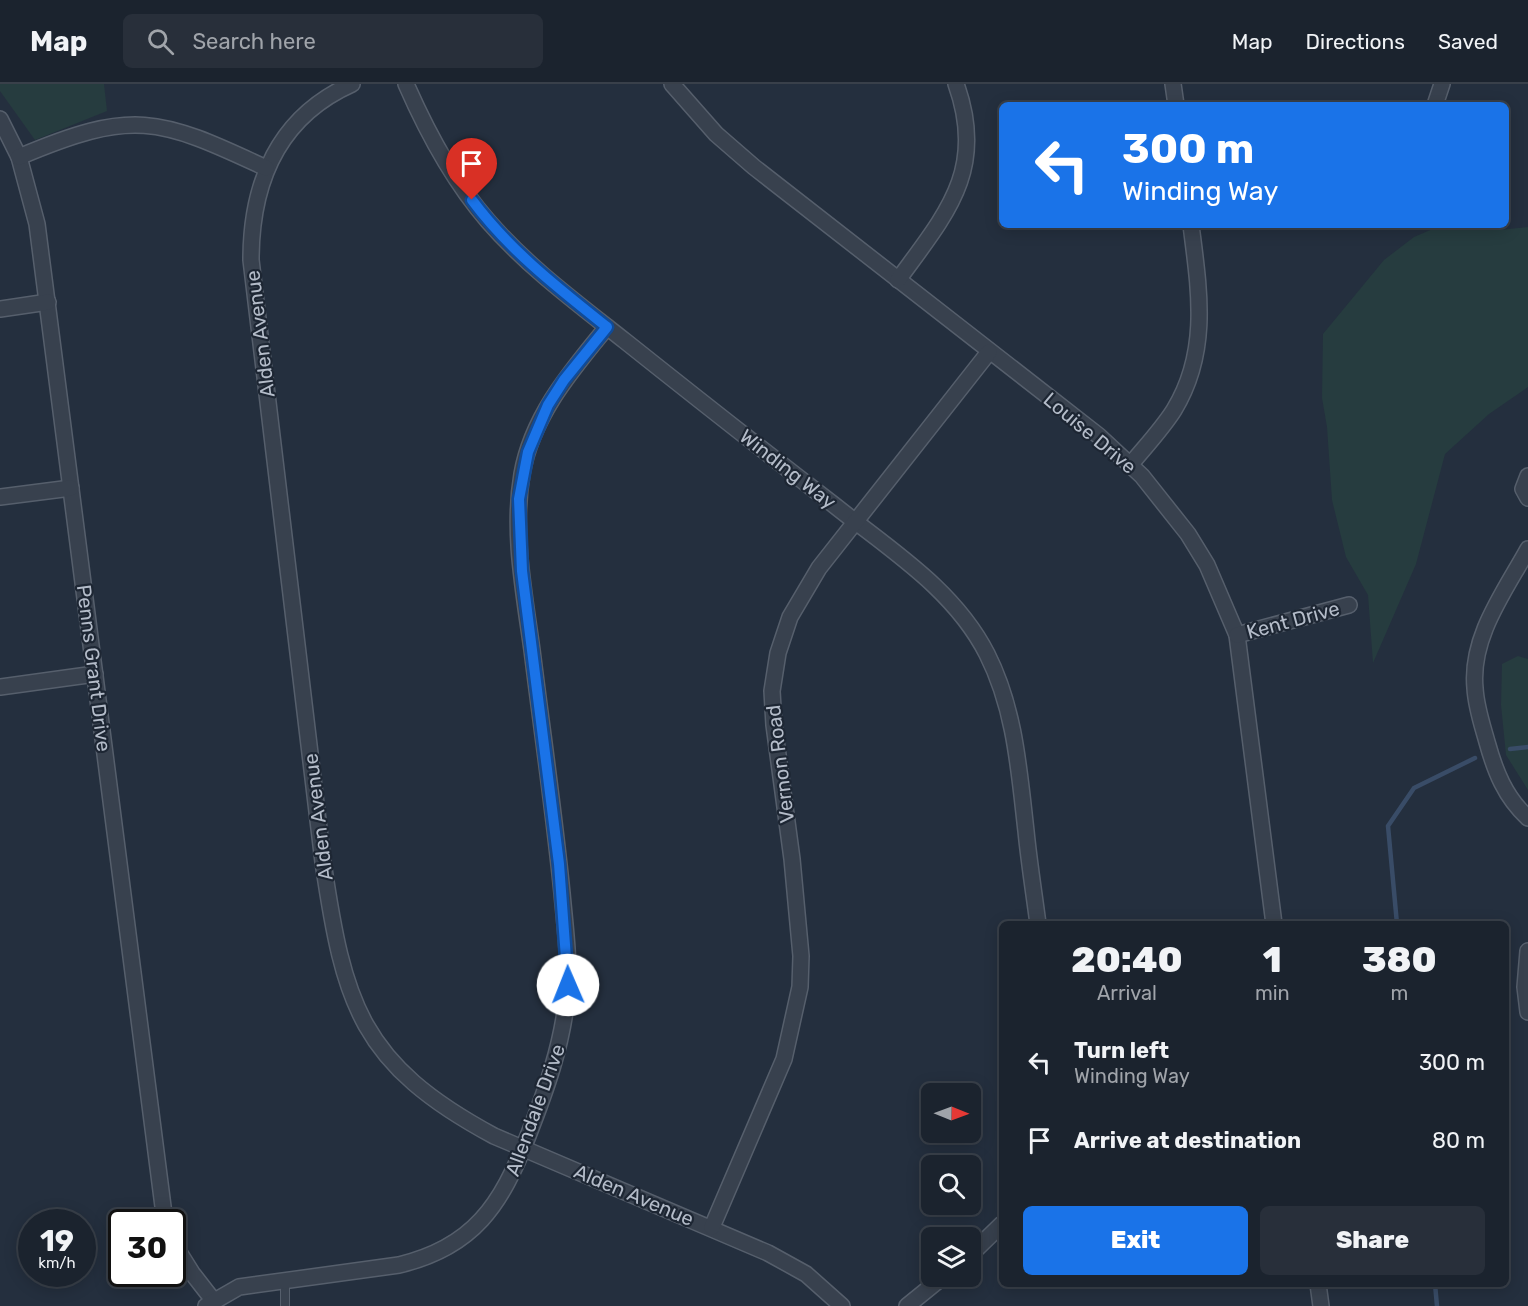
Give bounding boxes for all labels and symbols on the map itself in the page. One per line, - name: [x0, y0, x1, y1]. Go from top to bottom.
- pin: [446, 138, 497, 200]
- street label: Alden Avenue: [240, 269, 280, 399]
- street label: Louise Drive: [1039, 387, 1141, 479]
- street label: Winding Way: [735, 424, 841, 514]
- street label: Penns Grant Drive: [72, 583, 116, 753]
- street label: Kent Drive: [1244, 596, 1342, 644]
- street label: Vernon Road: [761, 704, 799, 824]
- street label: Alden Avenue: [298, 752, 338, 882]
- position arrow: [536, 953, 600, 1017]
- street label: Allendale Drive: [500, 1041, 570, 1179]
- north arrow: [921, 1083, 981, 1143]
- street label: Alden Avenue: [570, 1159, 698, 1231]
- speed limit sign: 30: [108, 1209, 186, 1287]

